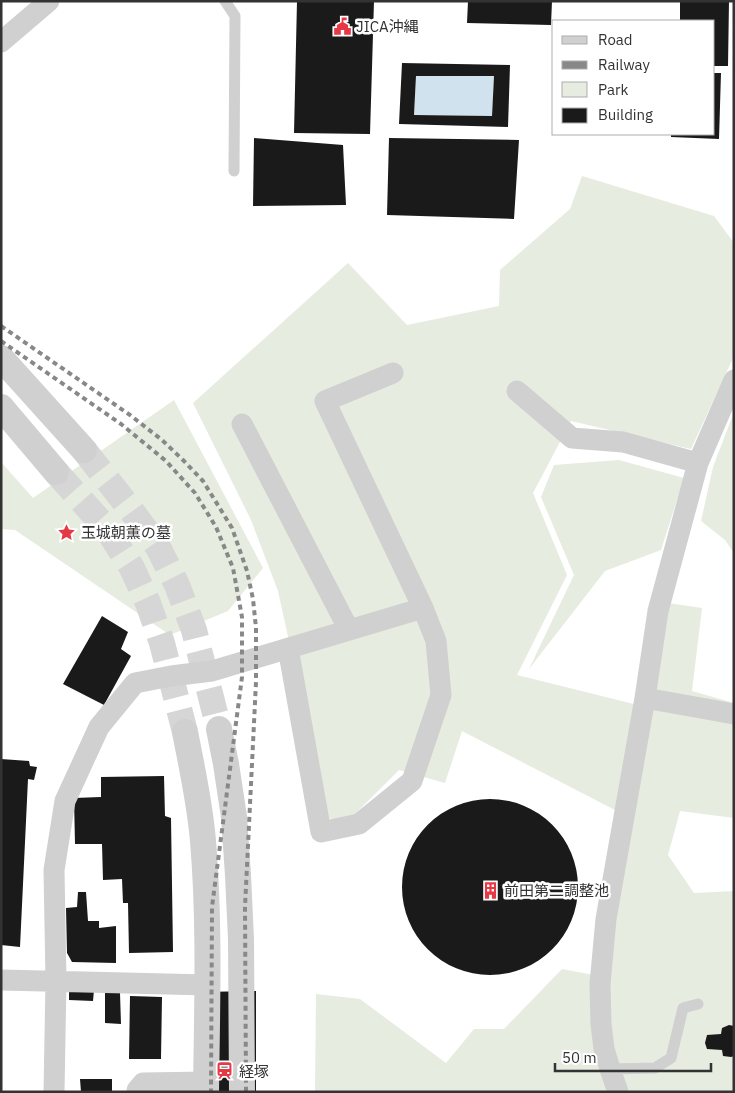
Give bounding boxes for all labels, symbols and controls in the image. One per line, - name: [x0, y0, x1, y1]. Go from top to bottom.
- public building icon: JICA沖縄: [332, 16, 352, 36]
- place label: JICA沖縄: [356, 17, 419, 36]
- legend: [552, 20, 715, 135]
- text: Road: [598, 30, 633, 49]
- text: Railway: [598, 55, 651, 74]
- text: Park: [598, 80, 628, 99]
- text: Building: [598, 105, 653, 124]
- place icon: 玉城朝薫の墓: [57, 522, 77, 542]
- place label: 玉城朝薫の墓: [81, 523, 171, 542]
- building icon: 前田第二調整池: [480, 880, 500, 900]
- place label: 前田第二調整池: [504, 881, 609, 900]
- scale bar: [555, 1040, 711, 1072]
- text: 50 m: [562, 1048, 597, 1067]
- station icon: 経塚: [215, 1061, 235, 1081]
- place label: 経塚: [239, 1062, 269, 1081]

